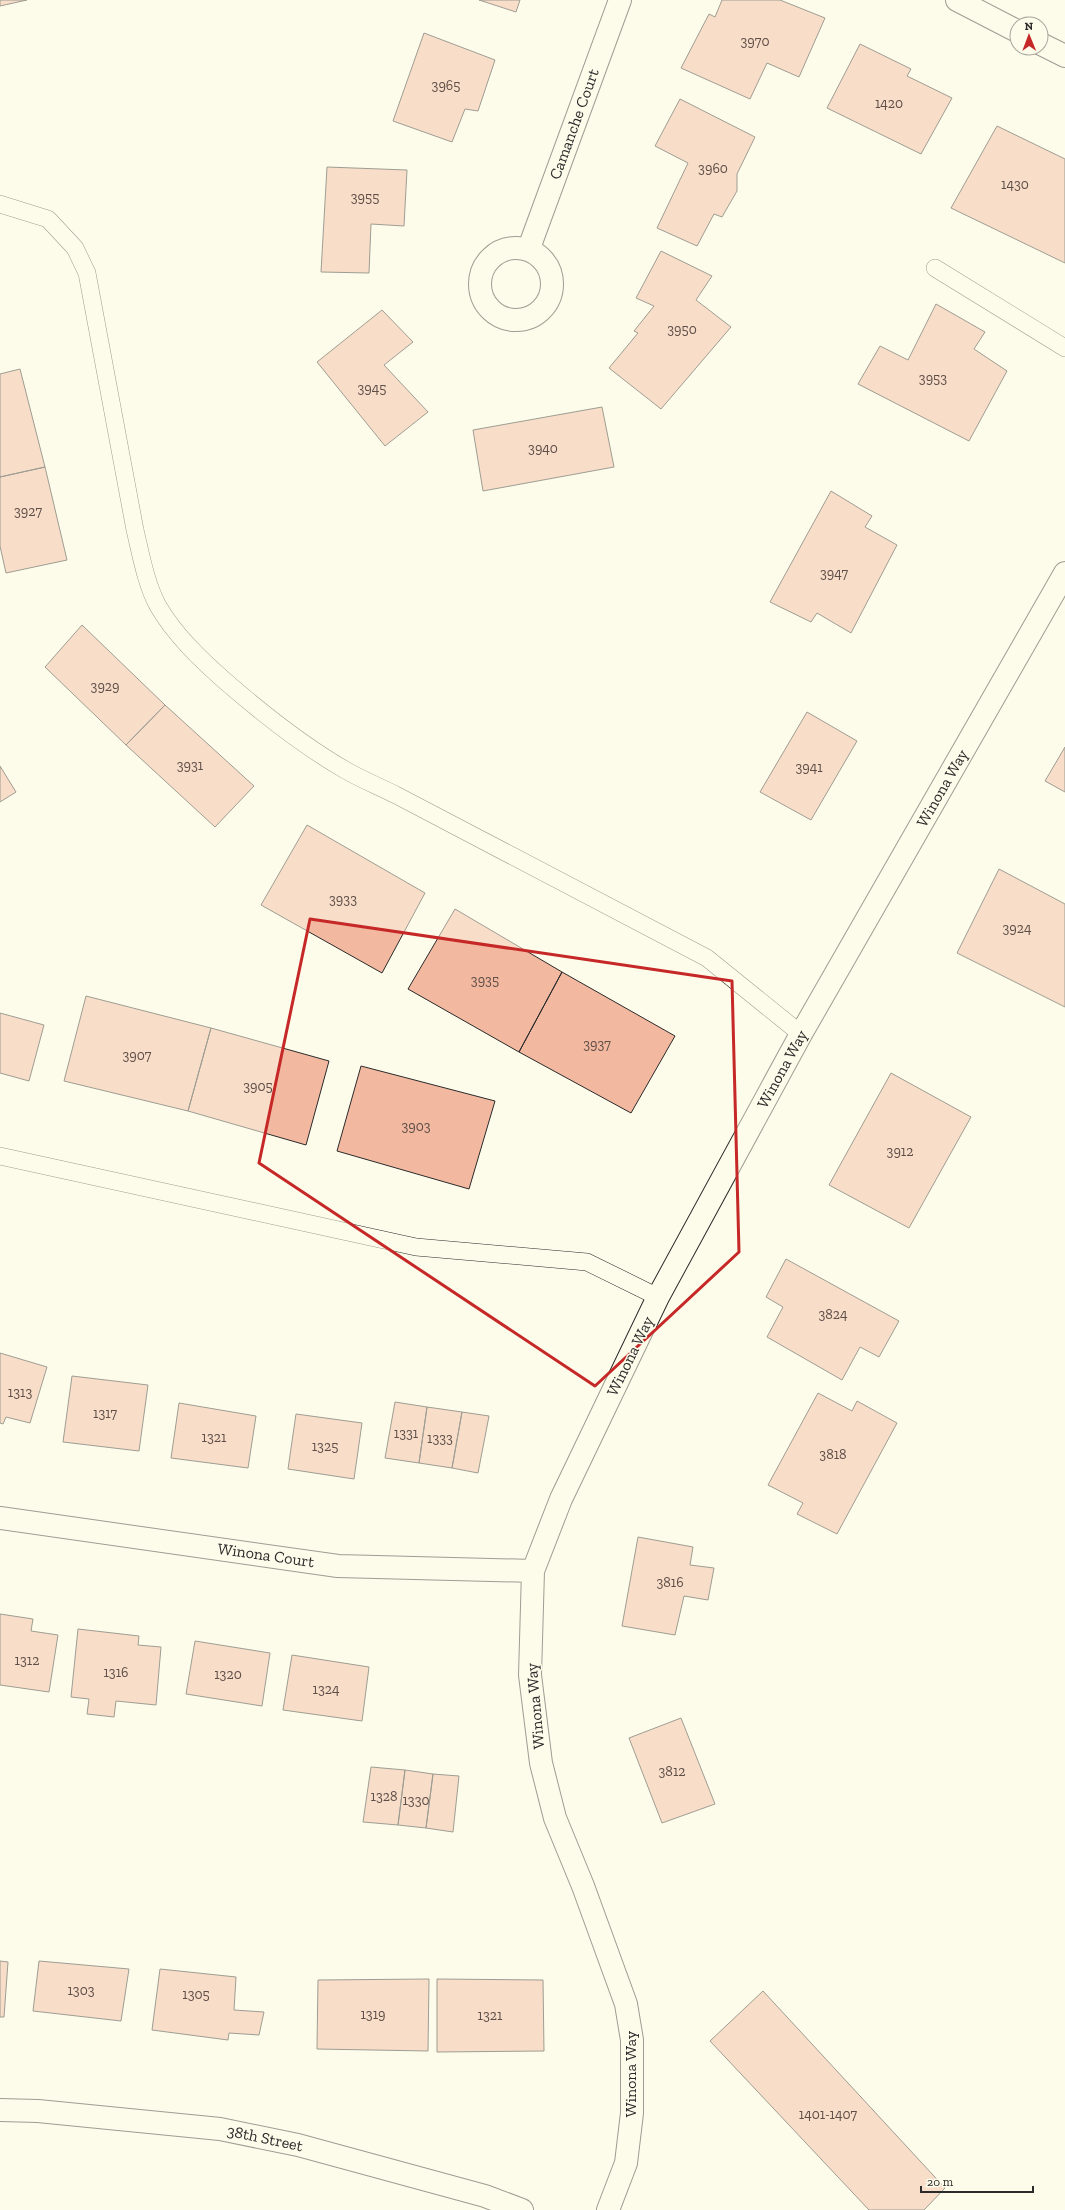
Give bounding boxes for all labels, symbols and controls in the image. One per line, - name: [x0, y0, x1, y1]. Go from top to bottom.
- north arrow: [1009, 16, 1049, 56]
- text: N: [1025, 20, 1034, 33]
- house number: 3970: [741, 33, 769, 50]
- street label: Camanche Court: [545, 66, 603, 182]
- house number: 3965: [432, 77, 460, 94]
- house number: 1420: [875, 95, 903, 112]
- house number: 3960: [698, 160, 728, 177]
- house number: 1430: [1001, 176, 1029, 193]
- house number: 3955: [351, 189, 379, 206]
- house number: 3950: [667, 321, 697, 338]
- house number: 3953: [919, 370, 947, 387]
- house number: 3945: [358, 380, 387, 397]
- house number: 3940: [528, 440, 558, 457]
- house number: 3927: [14, 503, 42, 520]
- house number: 3947: [820, 565, 849, 582]
- house number: 3929: [91, 678, 119, 695]
- street label: Winona Way: [912, 745, 972, 830]
- house number: 3931: [177, 757, 204, 774]
- house number: 3941: [795, 759, 823, 776]
- house number: 3933: [329, 891, 357, 908]
- house number: 3924: [1002, 920, 1032, 937]
- house number: 3935: [471, 972, 499, 989]
- street label: Winona Way: [753, 1026, 812, 1111]
- house number: 3937: [583, 1036, 611, 1053]
- house number: 3907: [123, 1047, 152, 1064]
- house number: 3905: [243, 1078, 273, 1095]
- house number: 3903: [401, 1118, 431, 1135]
- house number: 3912: [887, 1143, 913, 1160]
- house number: 3824: [818, 1306, 848, 1323]
- street label: Winona Way: [603, 1312, 658, 1399]
- house number: 1313: [8, 1384, 32, 1401]
- house number: 1317: [93, 1405, 117, 1422]
- house number: 1331: [394, 1425, 419, 1442]
- house number: 1321: [202, 1429, 227, 1446]
- house number: 1333: [427, 1430, 453, 1447]
- house number: 1325: [312, 1438, 338, 1455]
- house number: 3818: [819, 1446, 847, 1463]
- street label: Winona Court: [217, 1539, 316, 1571]
- house number: 3816: [656, 1574, 684, 1591]
- house number: 1312: [15, 1652, 39, 1669]
- street label: Winona Way: [522, 1661, 548, 1750]
- house number: 1316: [103, 1664, 129, 1681]
- house number: 1320: [214, 1666, 242, 1683]
- house number: 1324: [313, 1681, 340, 1698]
- house number: 3812: [659, 1763, 685, 1780]
- house number: 1328: [371, 1788, 397, 1805]
- house number: 1330: [402, 1792, 430, 1809]
- house number: 1303: [67, 1982, 95, 1999]
- house number: 1305: [182, 1986, 210, 2003]
- house number: 1319: [360, 2006, 386, 2023]
- house number: 1321: [478, 2007, 503, 2024]
- street label: Winona Way: [621, 2030, 640, 2117]
- house number: 1401-1407: [799, 2106, 858, 2123]
- street label: 38th Street: [225, 2121, 305, 2155]
- scale bar: [921, 2168, 1033, 2194]
- text: 20 m: [927, 2175, 954, 2189]

